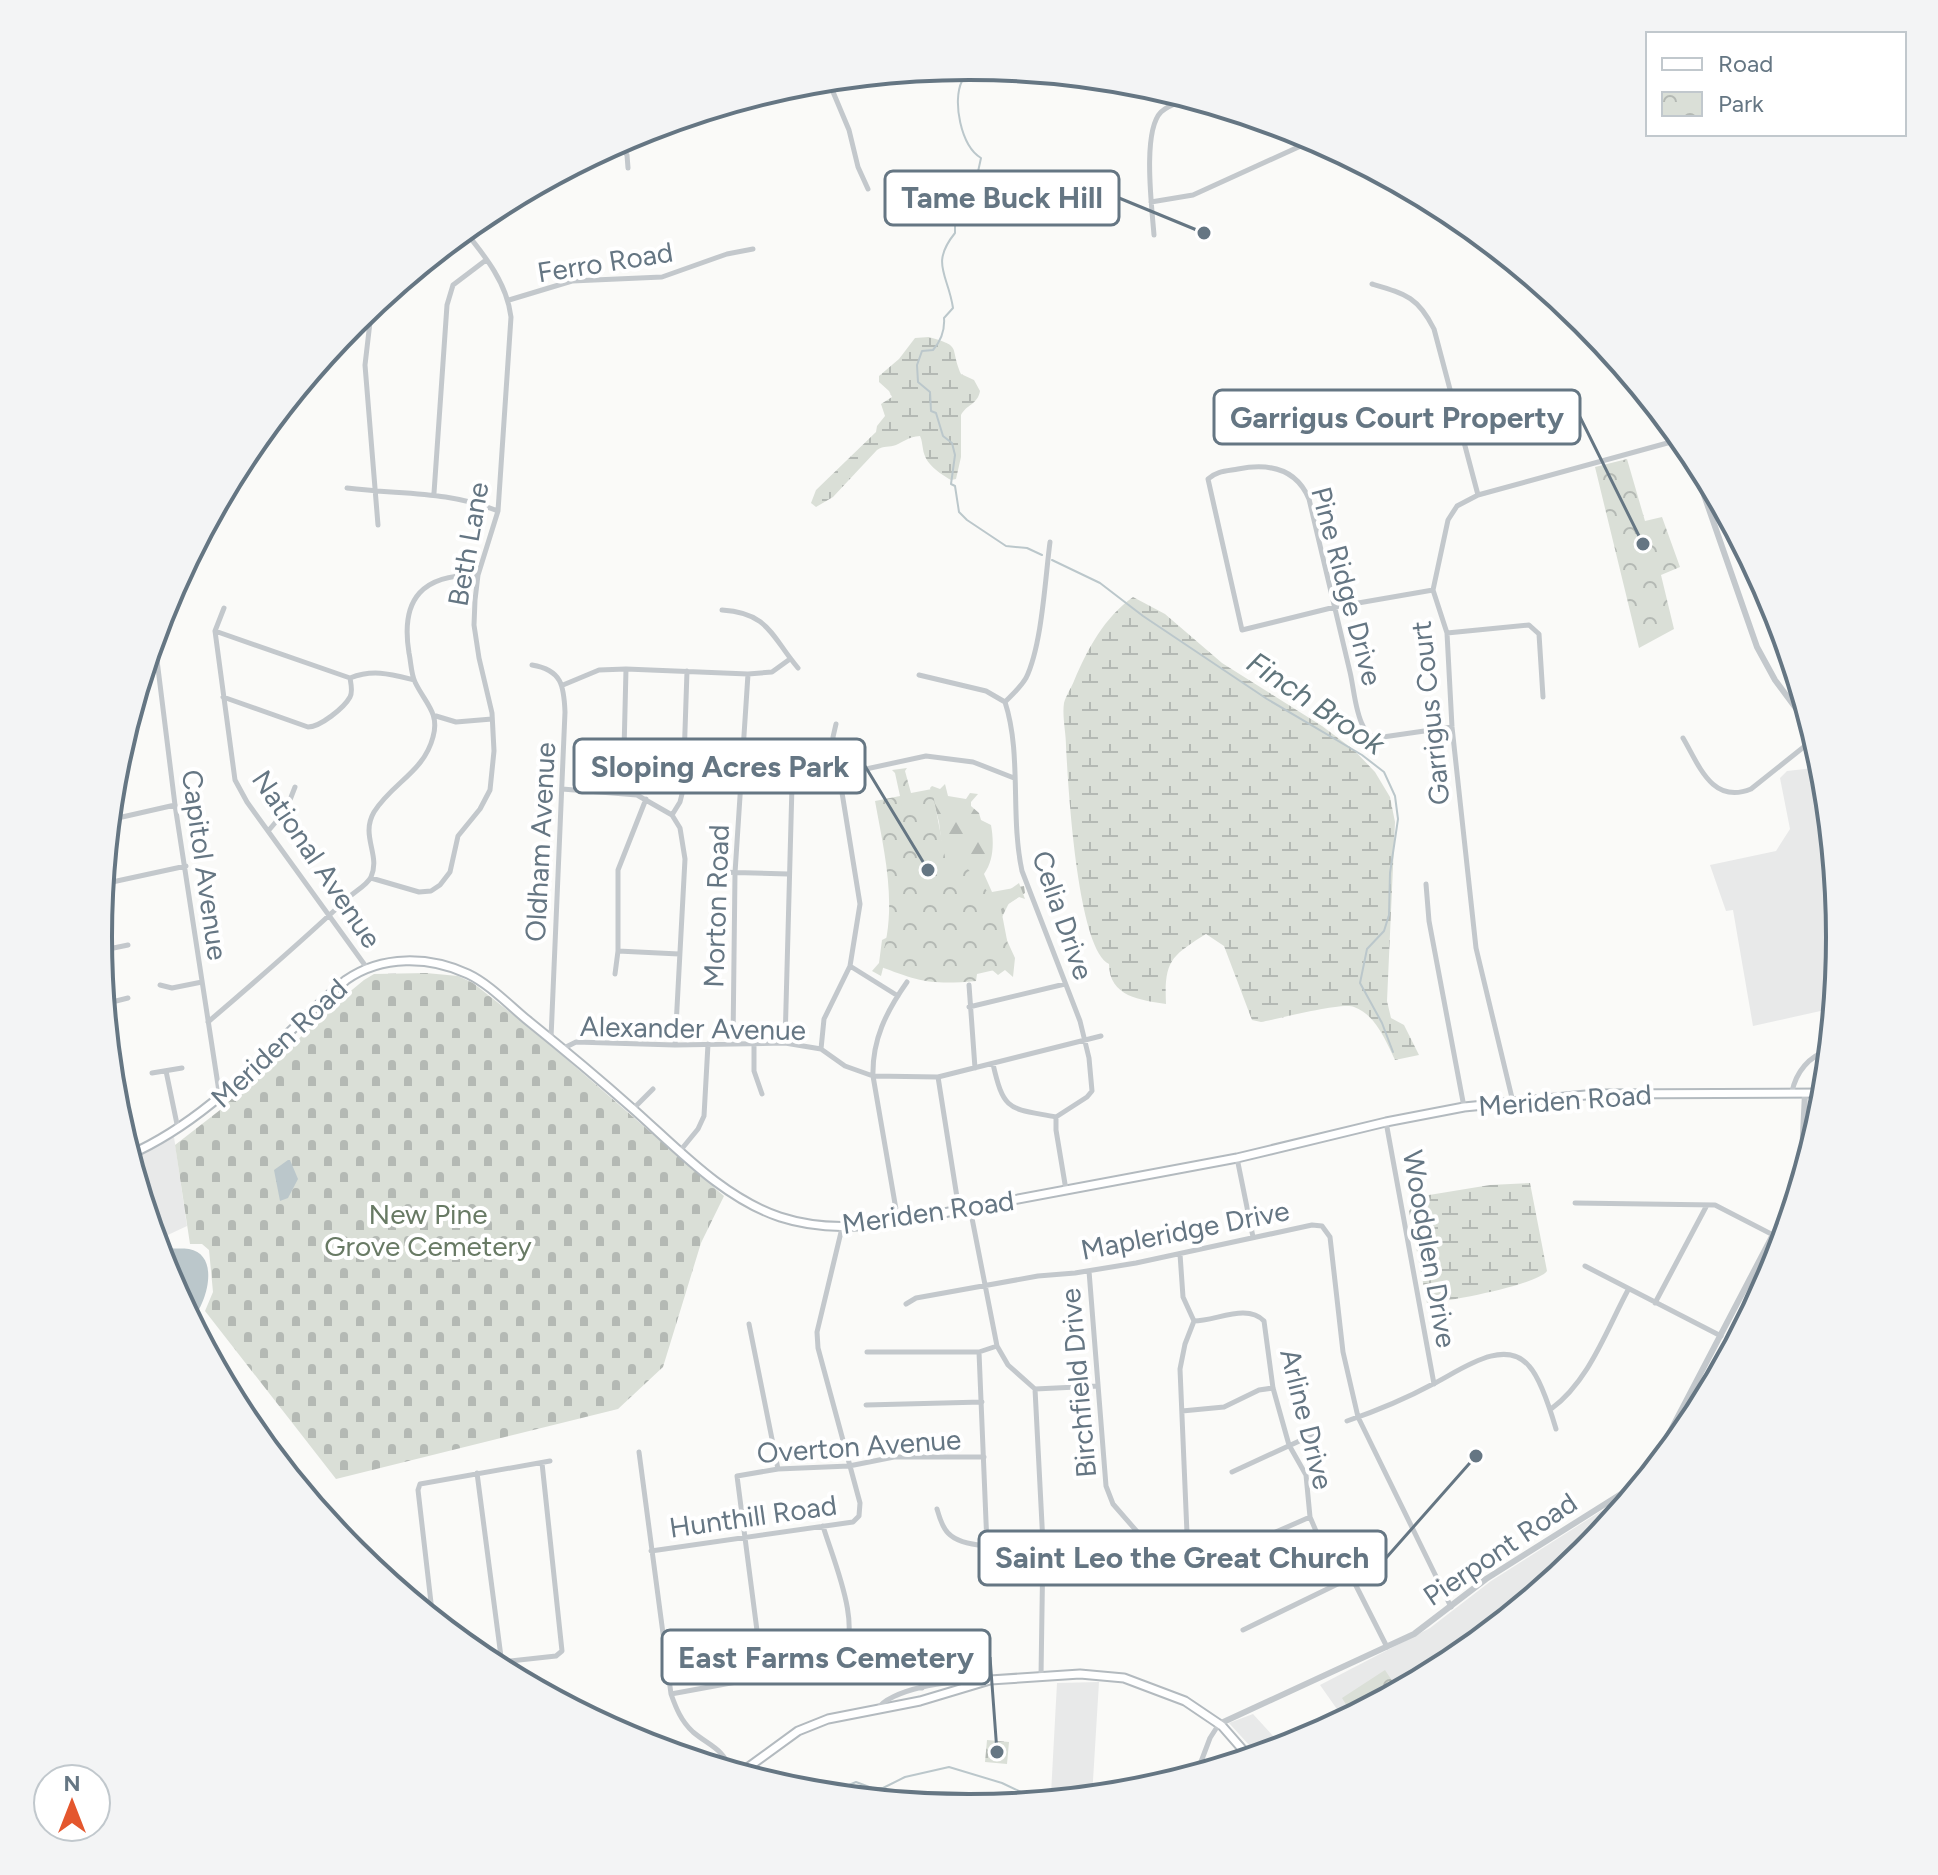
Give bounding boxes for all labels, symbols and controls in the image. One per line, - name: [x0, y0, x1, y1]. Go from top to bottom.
- legend: [1646, 32, 1906, 136]
- text: Road: [1718, 49, 1773, 78]
- text: Park: [1718, 89, 1764, 118]
- callout: Tame Buck Hill: [885, 171, 1119, 225]
- text: Tame Buck Hill: [901, 179, 1103, 216]
- street label: Ferro Road: [535, 235, 675, 289]
- callout: Garrigus Court Property: [1214, 390, 1580, 444]
- text: Garrigus Court Property: [1230, 399, 1565, 436]
- street label: Beth Lane: [440, 479, 496, 609]
- street label: Pine Ridge Drive: [1304, 483, 1390, 689]
- street label: Garrigus Court: [1403, 619, 1457, 807]
- water label: Finch Brook: [1240, 643, 1393, 763]
- callout: Sloping Acres Park: [574, 739, 865, 793]
- street label: Oldham Avenue: [518, 741, 562, 943]
- text: Sloping Acres Park: [591, 748, 850, 785]
- street label: National Avenue: [245, 764, 389, 954]
- street label: Capitol Avenue: [175, 768, 235, 962]
- street label: Morton Road: [696, 824, 736, 988]
- street label: Celia Drive: [1025, 846, 1101, 984]
- street label: Meriden Road: [204, 971, 354, 1115]
- street label: Alexander Avenue: [580, 1009, 806, 1047]
- street label: Meriden Road: [1477, 1077, 1653, 1123]
- street label: Woodglen Drive: [1396, 1148, 1464, 1350]
- street label: Meriden Road: [840, 1183, 1016, 1241]
- street label: Mapleridge Drive: [1078, 1193, 1292, 1267]
- park label: New Pine Grove Cemetery: [324, 1197, 532, 1263]
- street label: Birchfield Drive: [1053, 1287, 1103, 1479]
- street label: Arline Drive: [1273, 1345, 1341, 1493]
- street label: Overton Avenue: [756, 1422, 962, 1470]
- street label: Pierpont Road: [1417, 1485, 1583, 1613]
- street label: Hunthill Road: [667, 1487, 839, 1545]
- callout: Saint Leo the Great Church: [979, 1531, 1386, 1585]
- text: Saint Leo the Great Church: [995, 1539, 1369, 1576]
- callout: East Farms Cemetery: [662, 1630, 990, 1684]
- text: East Farms Cemetery: [678, 1639, 975, 1676]
- north arrow: [32, 1763, 112, 1843]
- text: N: [63, 1770, 81, 1797]

